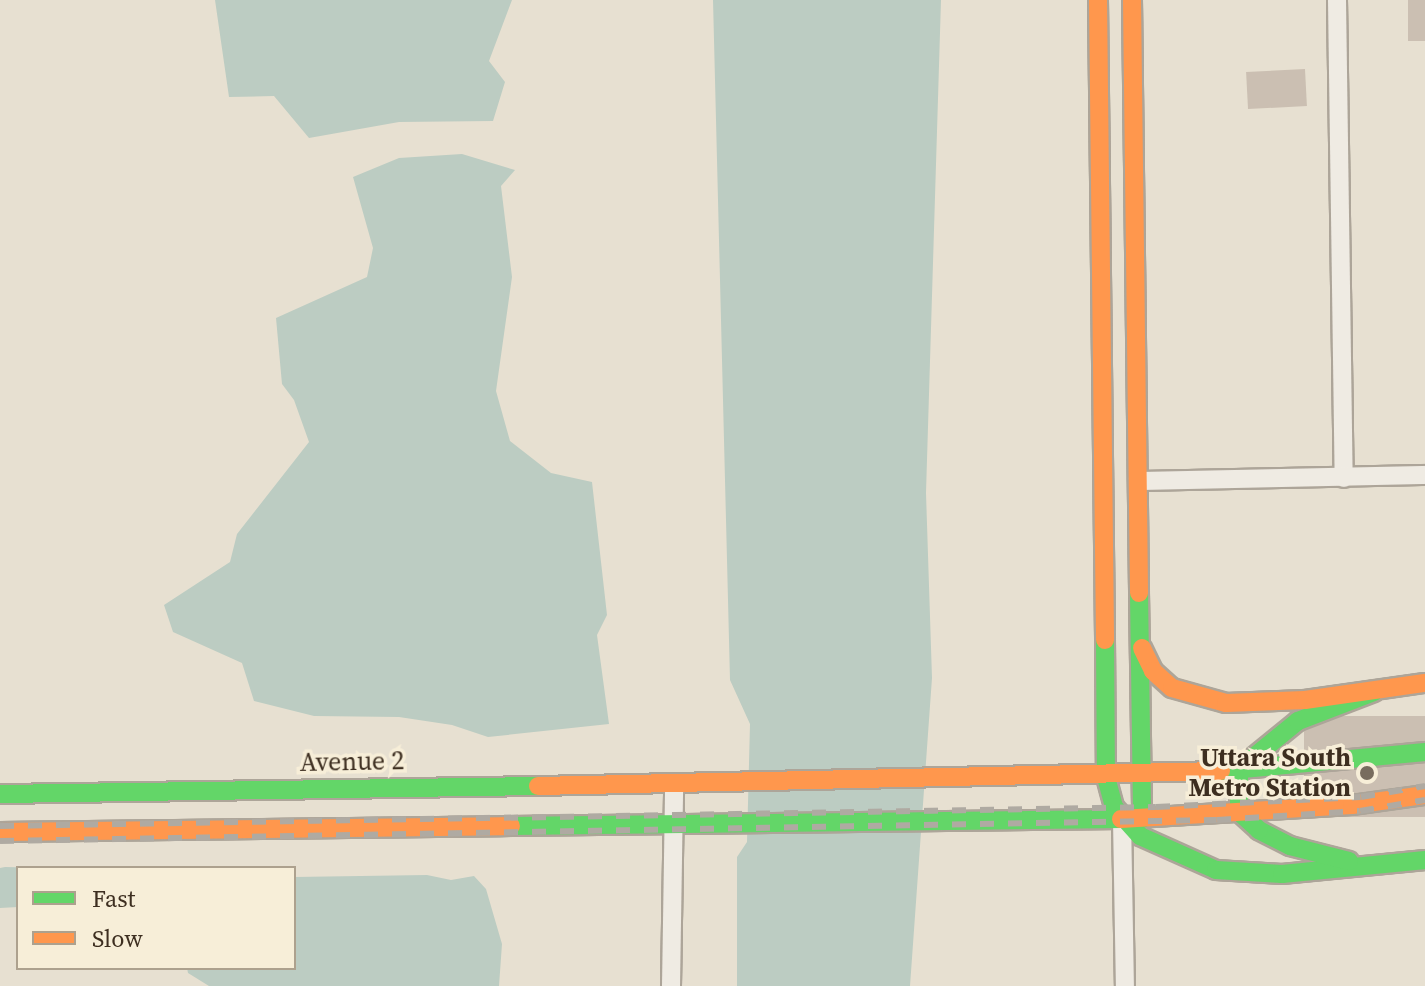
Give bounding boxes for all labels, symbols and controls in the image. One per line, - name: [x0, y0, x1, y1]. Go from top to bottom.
- place label: Uttara South Metro Station: [1189, 742, 1351, 804]
- street label: Avenue 2: [300, 745, 404, 779]
- marker: Uttara South Metro Station: [1358, 764, 1376, 782]
- legend: [16, 866, 296, 970]
- text: Fast: [92, 882, 135, 915]
- text: Slow: [92, 922, 143, 955]

